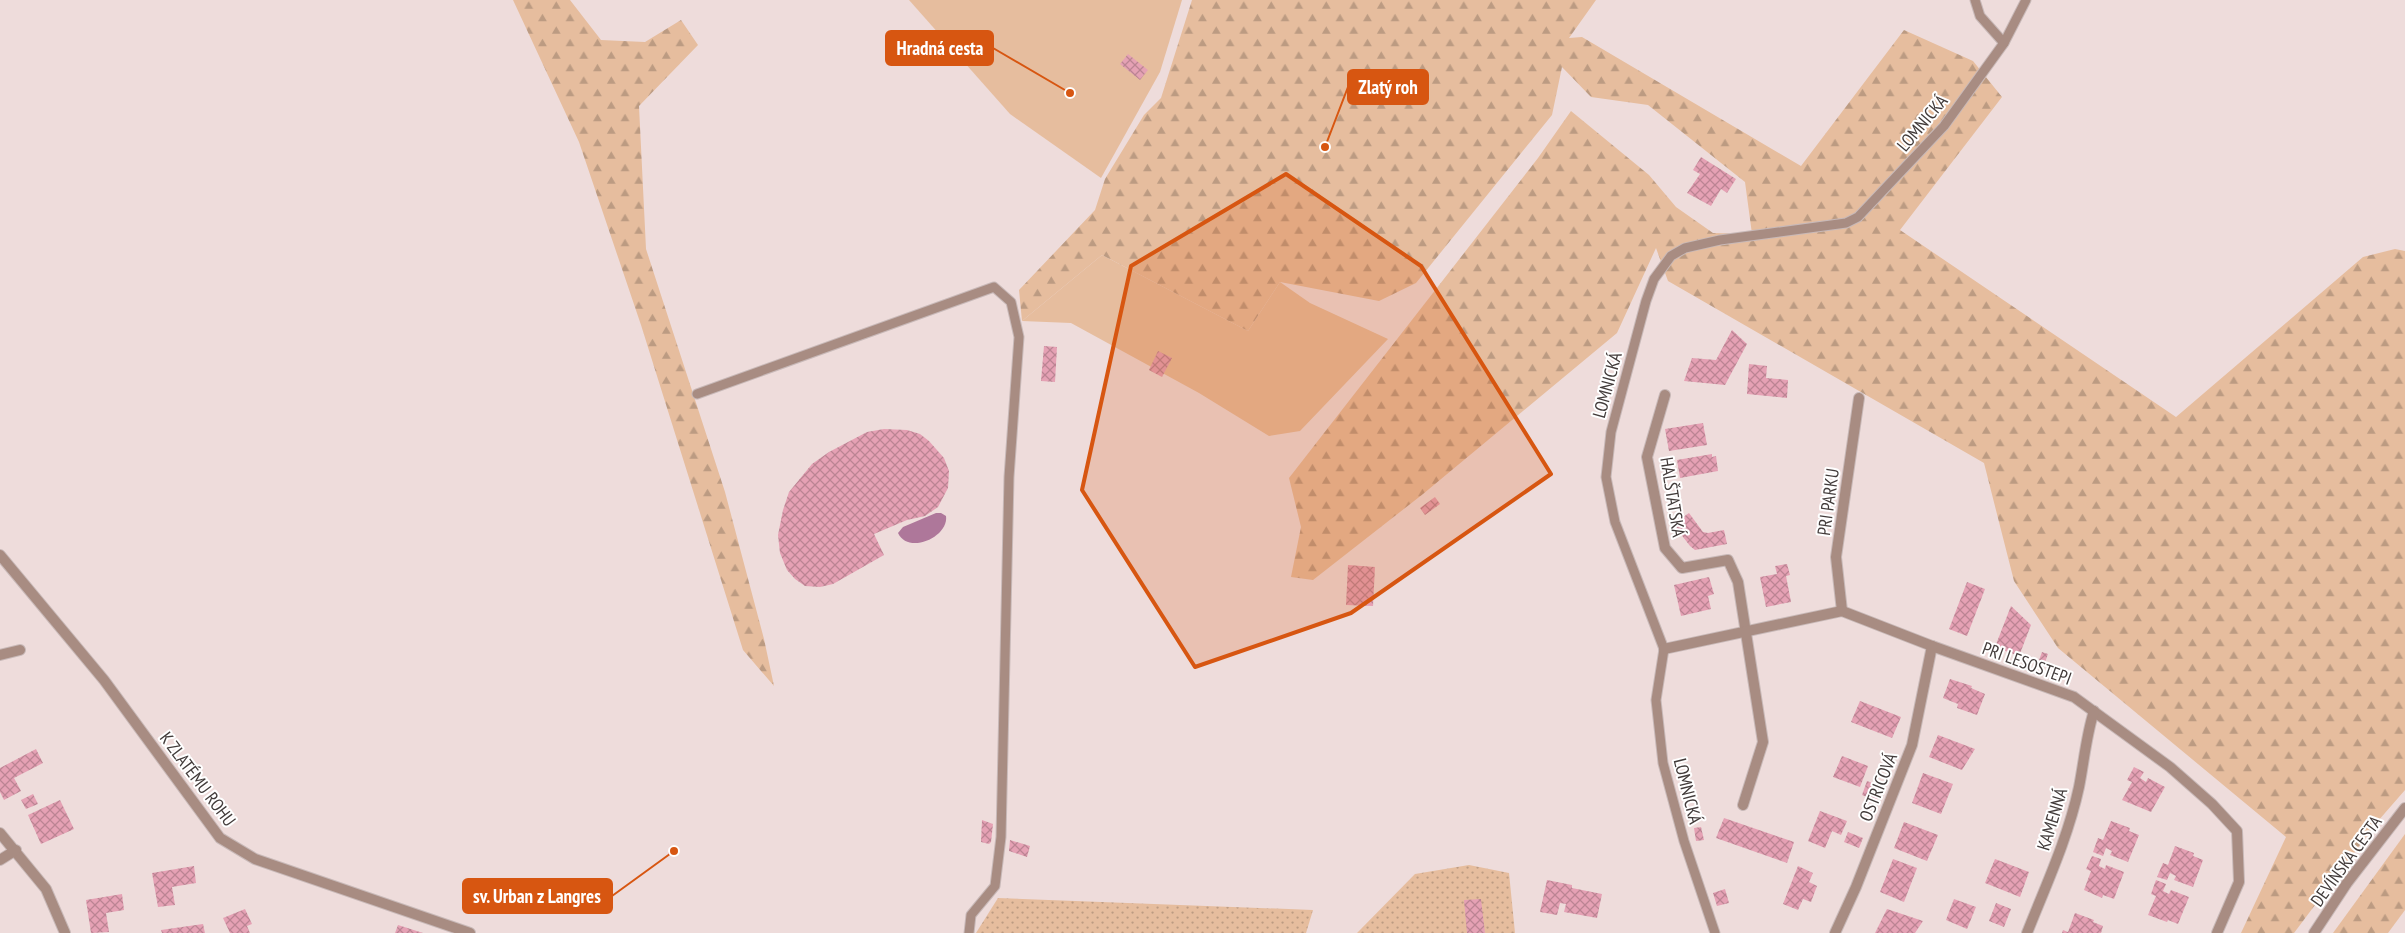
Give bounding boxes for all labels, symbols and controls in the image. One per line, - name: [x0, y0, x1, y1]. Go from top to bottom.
- callout: Hradná cesta: [886, 31, 993, 65]
- text: Hradná cesta: [897, 36, 984, 60]
- callout: Zlatý roh: [1348, 70, 1428, 104]
- text: Zlatý roh: [1358, 75, 1418, 99]
- street label: LOMNICKÁ: [1892, 90, 1953, 156]
- street label: LOMNICKÁ: [1587, 349, 1627, 420]
- street label: HALŠTATSKÁ: [1655, 455, 1691, 539]
- street label: PRI PARKU: [1812, 467, 1844, 537]
- street label: PRI LESOSTEPI: [1979, 636, 2075, 690]
- street label: K ZLATÉMU ROHU: [155, 727, 241, 831]
- street label: OSTRICOVÁ: [1854, 749, 1902, 825]
- street label: LOMNICKÁ: [1669, 756, 1707, 827]
- street label: KAMENNÁ: [2032, 785, 2072, 853]
- street label: DEVÍNSKA CESTA: [2305, 811, 2387, 911]
- callout: sv. Urban z Langres: [463, 879, 612, 913]
- text: sv. Urban z Langres: [473, 884, 601, 908]

